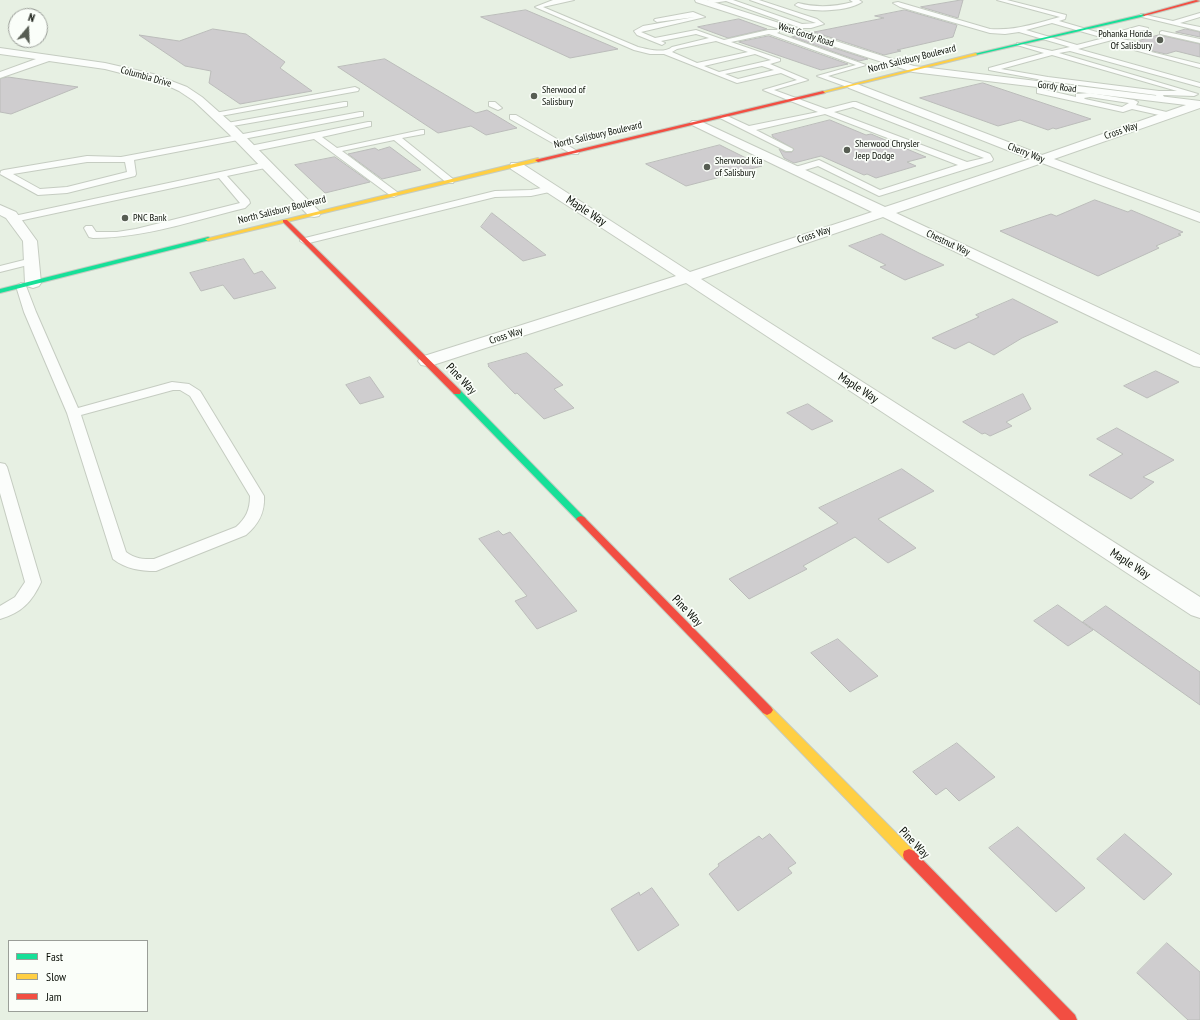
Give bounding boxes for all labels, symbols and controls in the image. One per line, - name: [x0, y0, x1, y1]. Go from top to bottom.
- north arrow: [8, 8, 48, 48]
- text: N: [26, 10, 37, 25]
- street label: West Gordy Road: [777, 20, 835, 50]
- place label: Pohanka Honda Of Salisbury: [1098, 28, 1152, 52]
- marker: Pohanka Honda Of Salisbury: [1155, 35, 1165, 45]
- street label: North Salisbury Boulevard: [867, 42, 957, 76]
- street label: Columbia Drive: [119, 64, 173, 90]
- street label: Gordy Road: [1037, 79, 1077, 95]
- place label: Sherwood of Salisbury: [542, 84, 585, 108]
- marker: Sherwood of Salisbury: [529, 91, 539, 101]
- street label: North Salisbury Boulevard: [553, 119, 643, 151]
- street label: Cross Way: [1103, 120, 1139, 142]
- place label: Sherwood Chrysler Jeep Dodge: [855, 138, 920, 162]
- street label: Cherry Way: [1006, 140, 1046, 166]
- marker: Sherwood Chrysler Jeep Dodge: [842, 145, 852, 155]
- place label: Sherwood Kia of Salisbury: [715, 155, 763, 178]
- marker: Sherwood Kia of Salisbury: [702, 162, 712, 172]
- street label: North Salisbury Boulevard: [237, 193, 327, 227]
- street label: Maple Way: [563, 193, 609, 229]
- place label: PNC Bank: [133, 212, 167, 224]
- marker: PNC Bank: [120, 213, 130, 223]
- street label: Cross Way: [796, 224, 832, 246]
- street label: Chestnut Way: [924, 228, 972, 258]
- street label: Cross Way: [488, 325, 524, 347]
- street label: Pine Way: [443, 360, 479, 398]
- street label: Maple Way: [835, 370, 881, 406]
- street label: Maple Way: [1107, 546, 1153, 582]
- street label: Pine Way: [669, 592, 705, 630]
- street label: Pine Way: [896, 824, 932, 862]
- legend: [8, 940, 148, 1012]
- text: Fast: [46, 949, 63, 964]
- text: Slow: [46, 969, 66, 984]
- text: Jam: [46, 989, 62, 1004]

